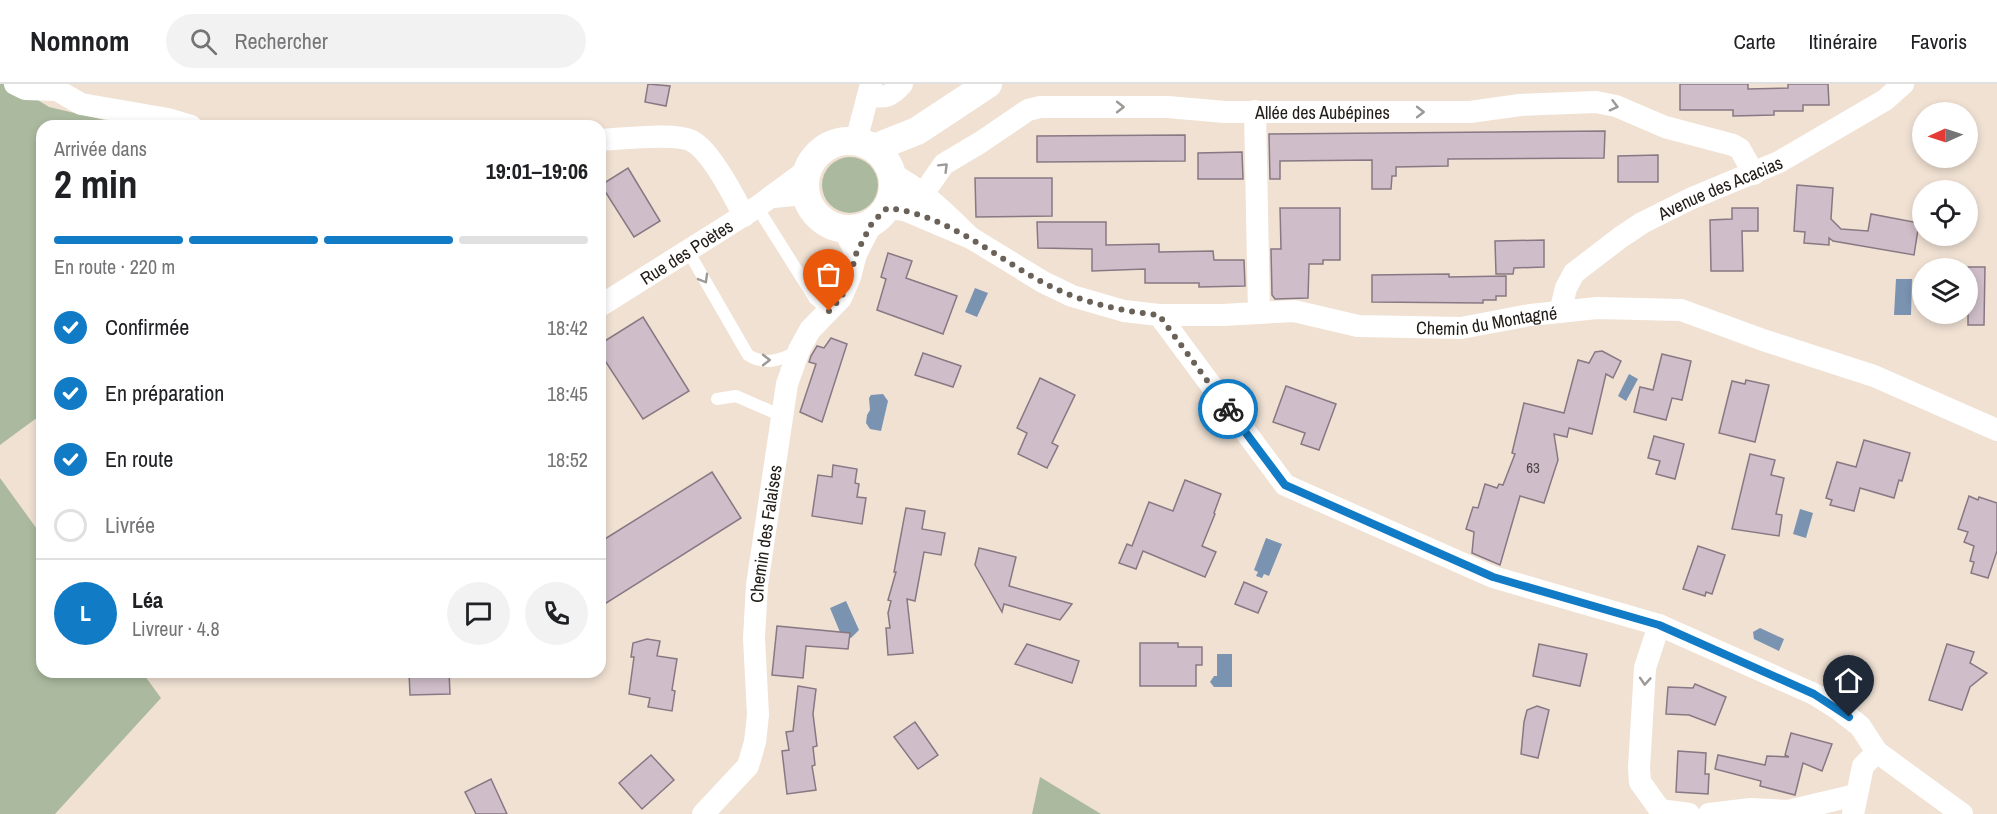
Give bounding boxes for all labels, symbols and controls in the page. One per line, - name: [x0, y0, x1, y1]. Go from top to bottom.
- search box: [166, 14, 586, 68]
- text: Nomnom: [30, 22, 130, 60]
- icon: search: [187, 25, 220, 58]
- text: Rechercher: [235, 26, 328, 56]
- text: Carte: [1733, 27, 1776, 56]
- text: Itinéraire: [1809, 27, 1877, 56]
- text: Favoris: [1910, 27, 1967, 56]
- one-way arrow: [1608, 99, 1619, 111]
- street label: Allée des Aubépines: [1254, 100, 1390, 125]
- one-way arrow: [1116, 101, 1125, 113]
- north arrow: [1912, 102, 1978, 168]
- map controls: [1912, 102, 1978, 324]
- one-way arrow: [1415, 106, 1424, 118]
- text: Arrivée dans: [54, 135, 147, 162]
- street label: Avenue des Acacias: [1652, 149, 1786, 226]
- text: 19:01–19:06: [486, 156, 588, 186]
- text: 2 min: [54, 158, 138, 210]
- one-way arrow: [937, 163, 948, 174]
- button: locate: [1912, 180, 1978, 246]
- street label: Rue des Poètes: [635, 213, 737, 290]
- pin: [803, 249, 854, 311]
- text: En route · 220 m: [54, 253, 175, 280]
- icon: bag: [812, 258, 845, 291]
- button: layers: [1912, 258, 1978, 324]
- one-way arrow: [697, 273, 708, 283]
- street label: Chemin du Montagné: [1416, 300, 1558, 341]
- icon: check: [54, 311, 87, 344]
- text: Confirmée: [105, 312, 189, 342]
- text: 18:42: [547, 314, 588, 341]
- one-way arrow: [762, 354, 771, 366]
- icon: check: [54, 377, 87, 410]
- text: En préparation: [105, 378, 224, 408]
- courier: [1198, 379, 1258, 439]
- text: 18:45: [547, 380, 588, 407]
- icon: bike: [1212, 393, 1245, 426]
- icon: check: [54, 443, 87, 476]
- text: En route: [105, 444, 173, 474]
- text: 18:52: [547, 446, 588, 473]
- house number: 63: [1526, 457, 1540, 478]
- street label: Chemin des Falaises: [744, 463, 787, 603]
- text: Livrée: [105, 510, 155, 540]
- button: chat: [447, 582, 510, 645]
- button: phone: [525, 582, 588, 645]
- text: Léa: [132, 585, 163, 615]
- text: L: [80, 598, 91, 628]
- text: Livreur · 4.8: [132, 615, 220, 642]
- pin: [1823, 655, 1874, 717]
- icon: home: [1832, 664, 1865, 697]
- one-way arrow: [1638, 677, 1651, 686]

